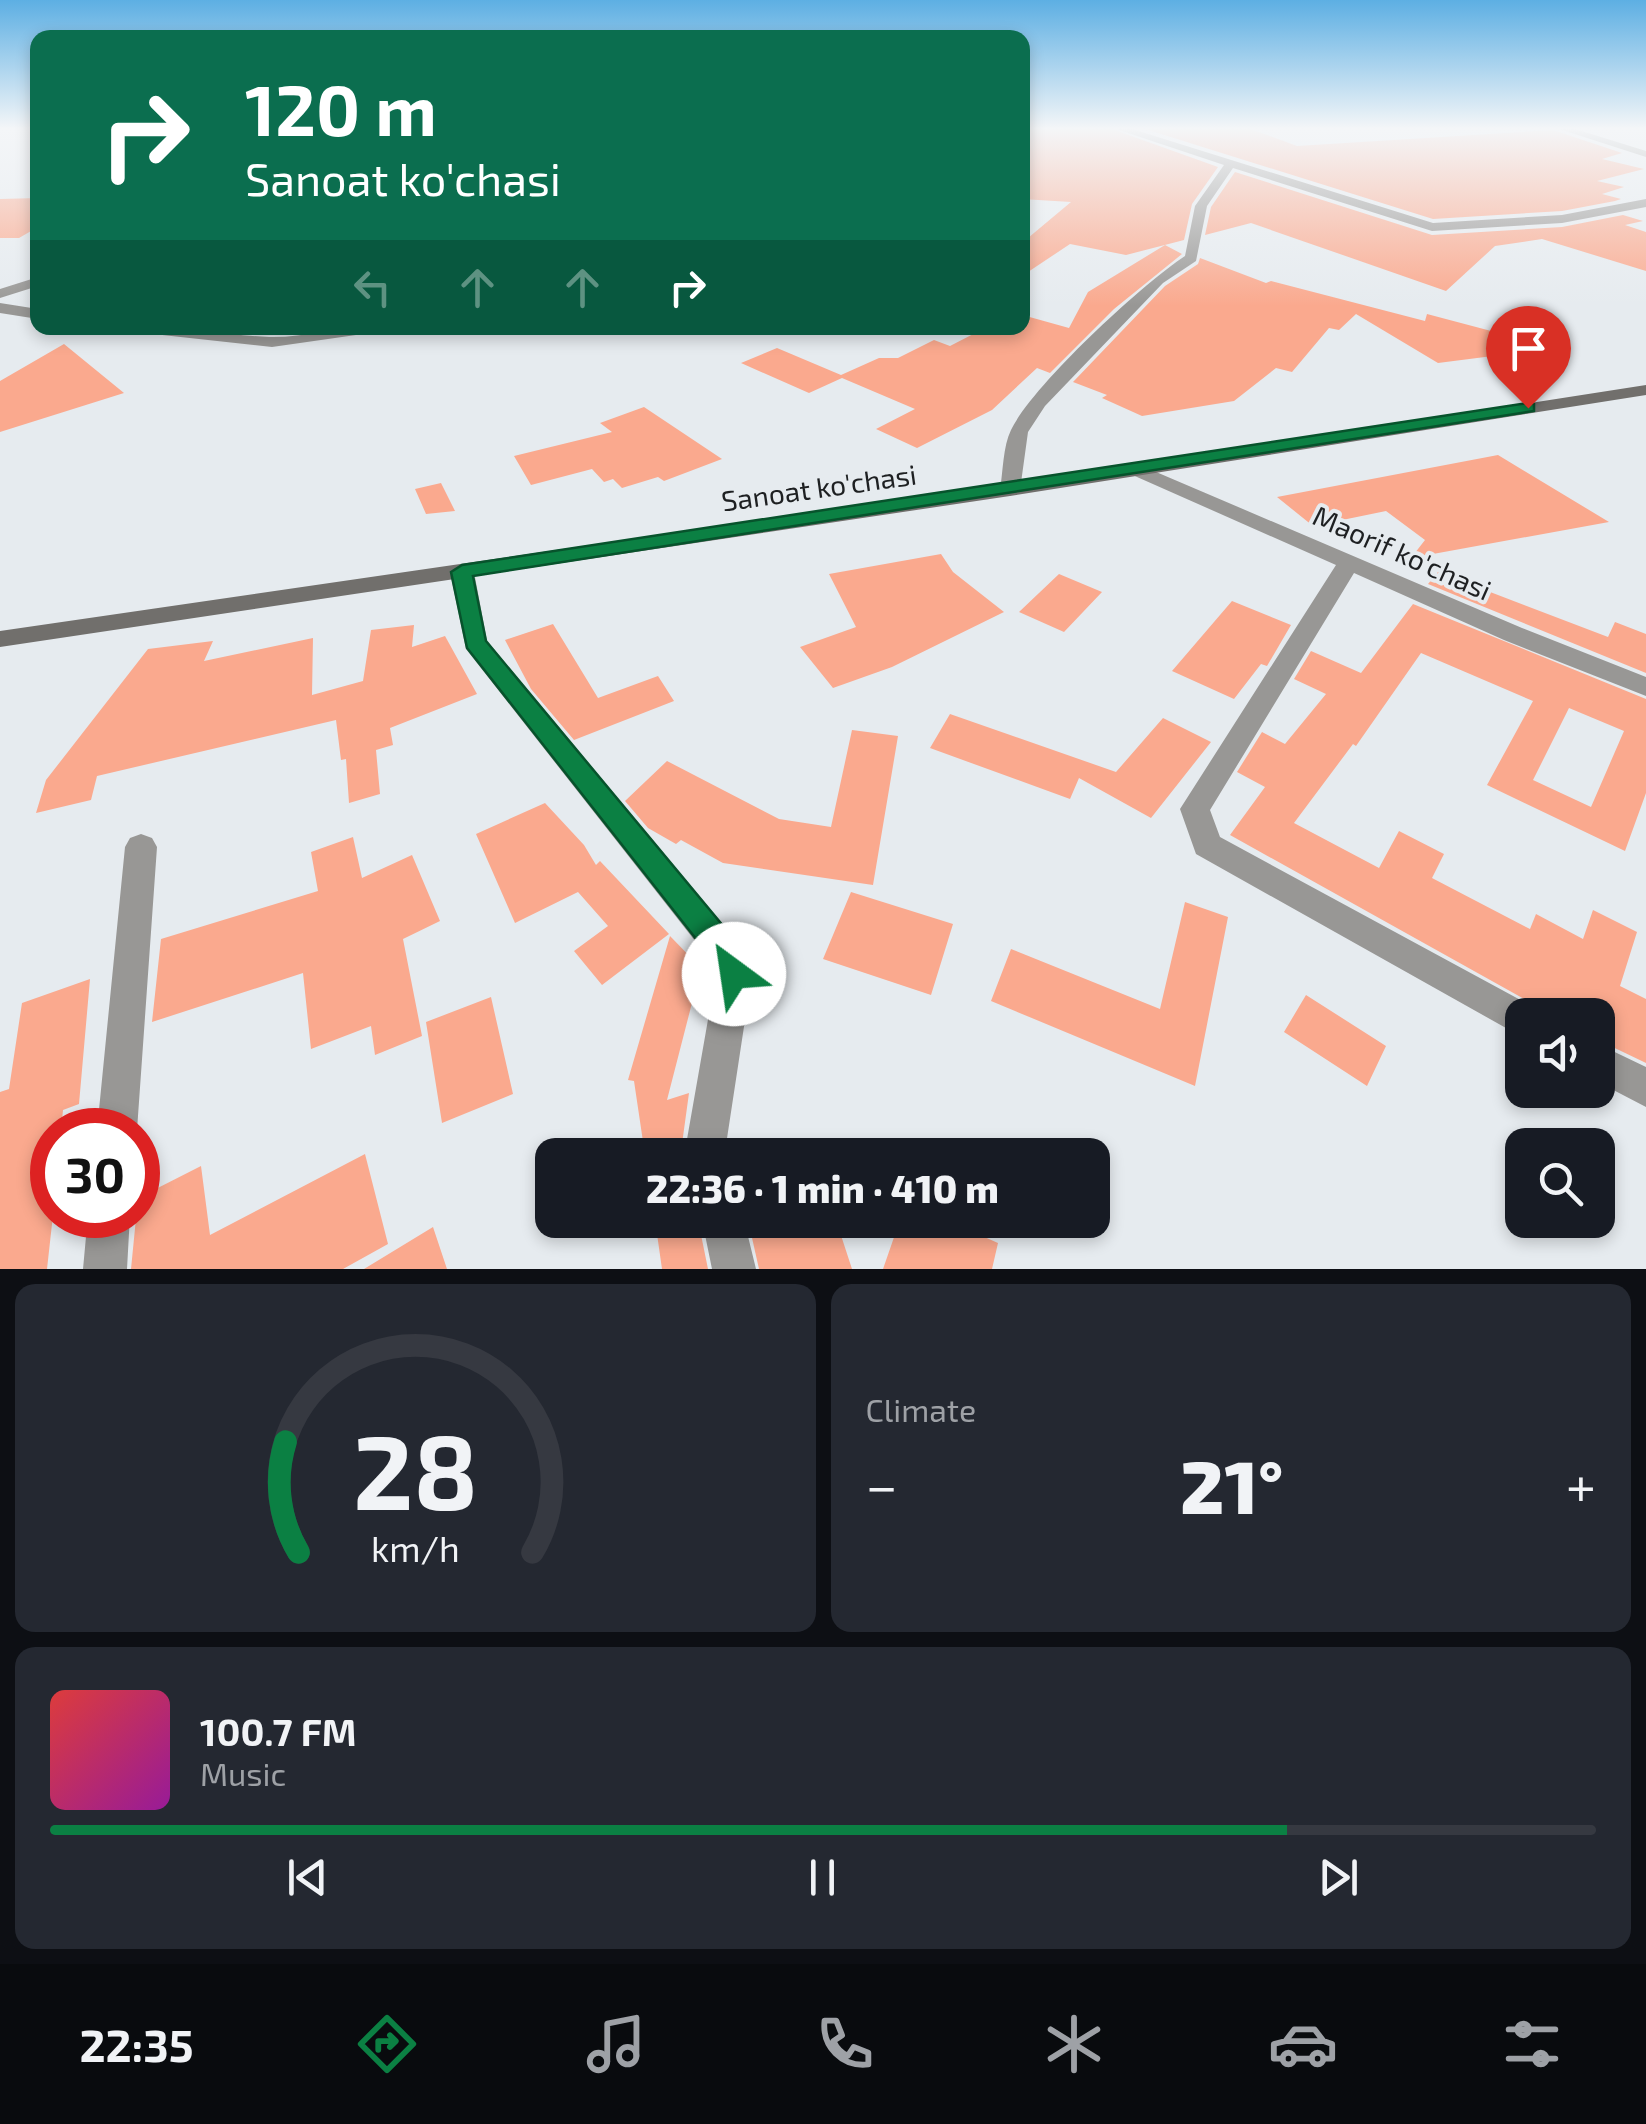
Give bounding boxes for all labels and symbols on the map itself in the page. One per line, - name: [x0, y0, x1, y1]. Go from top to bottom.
- pin: [1486, 306, 1571, 409]
- street label: Sanoat ko'chasi: [719, 456, 919, 518]
- street label: Maorif ko'chasi: [1308, 498, 1497, 607]
- position arrow: [682, 922, 786, 1026]
- speed limit sign: 30: [30, 1108, 160, 1238]

